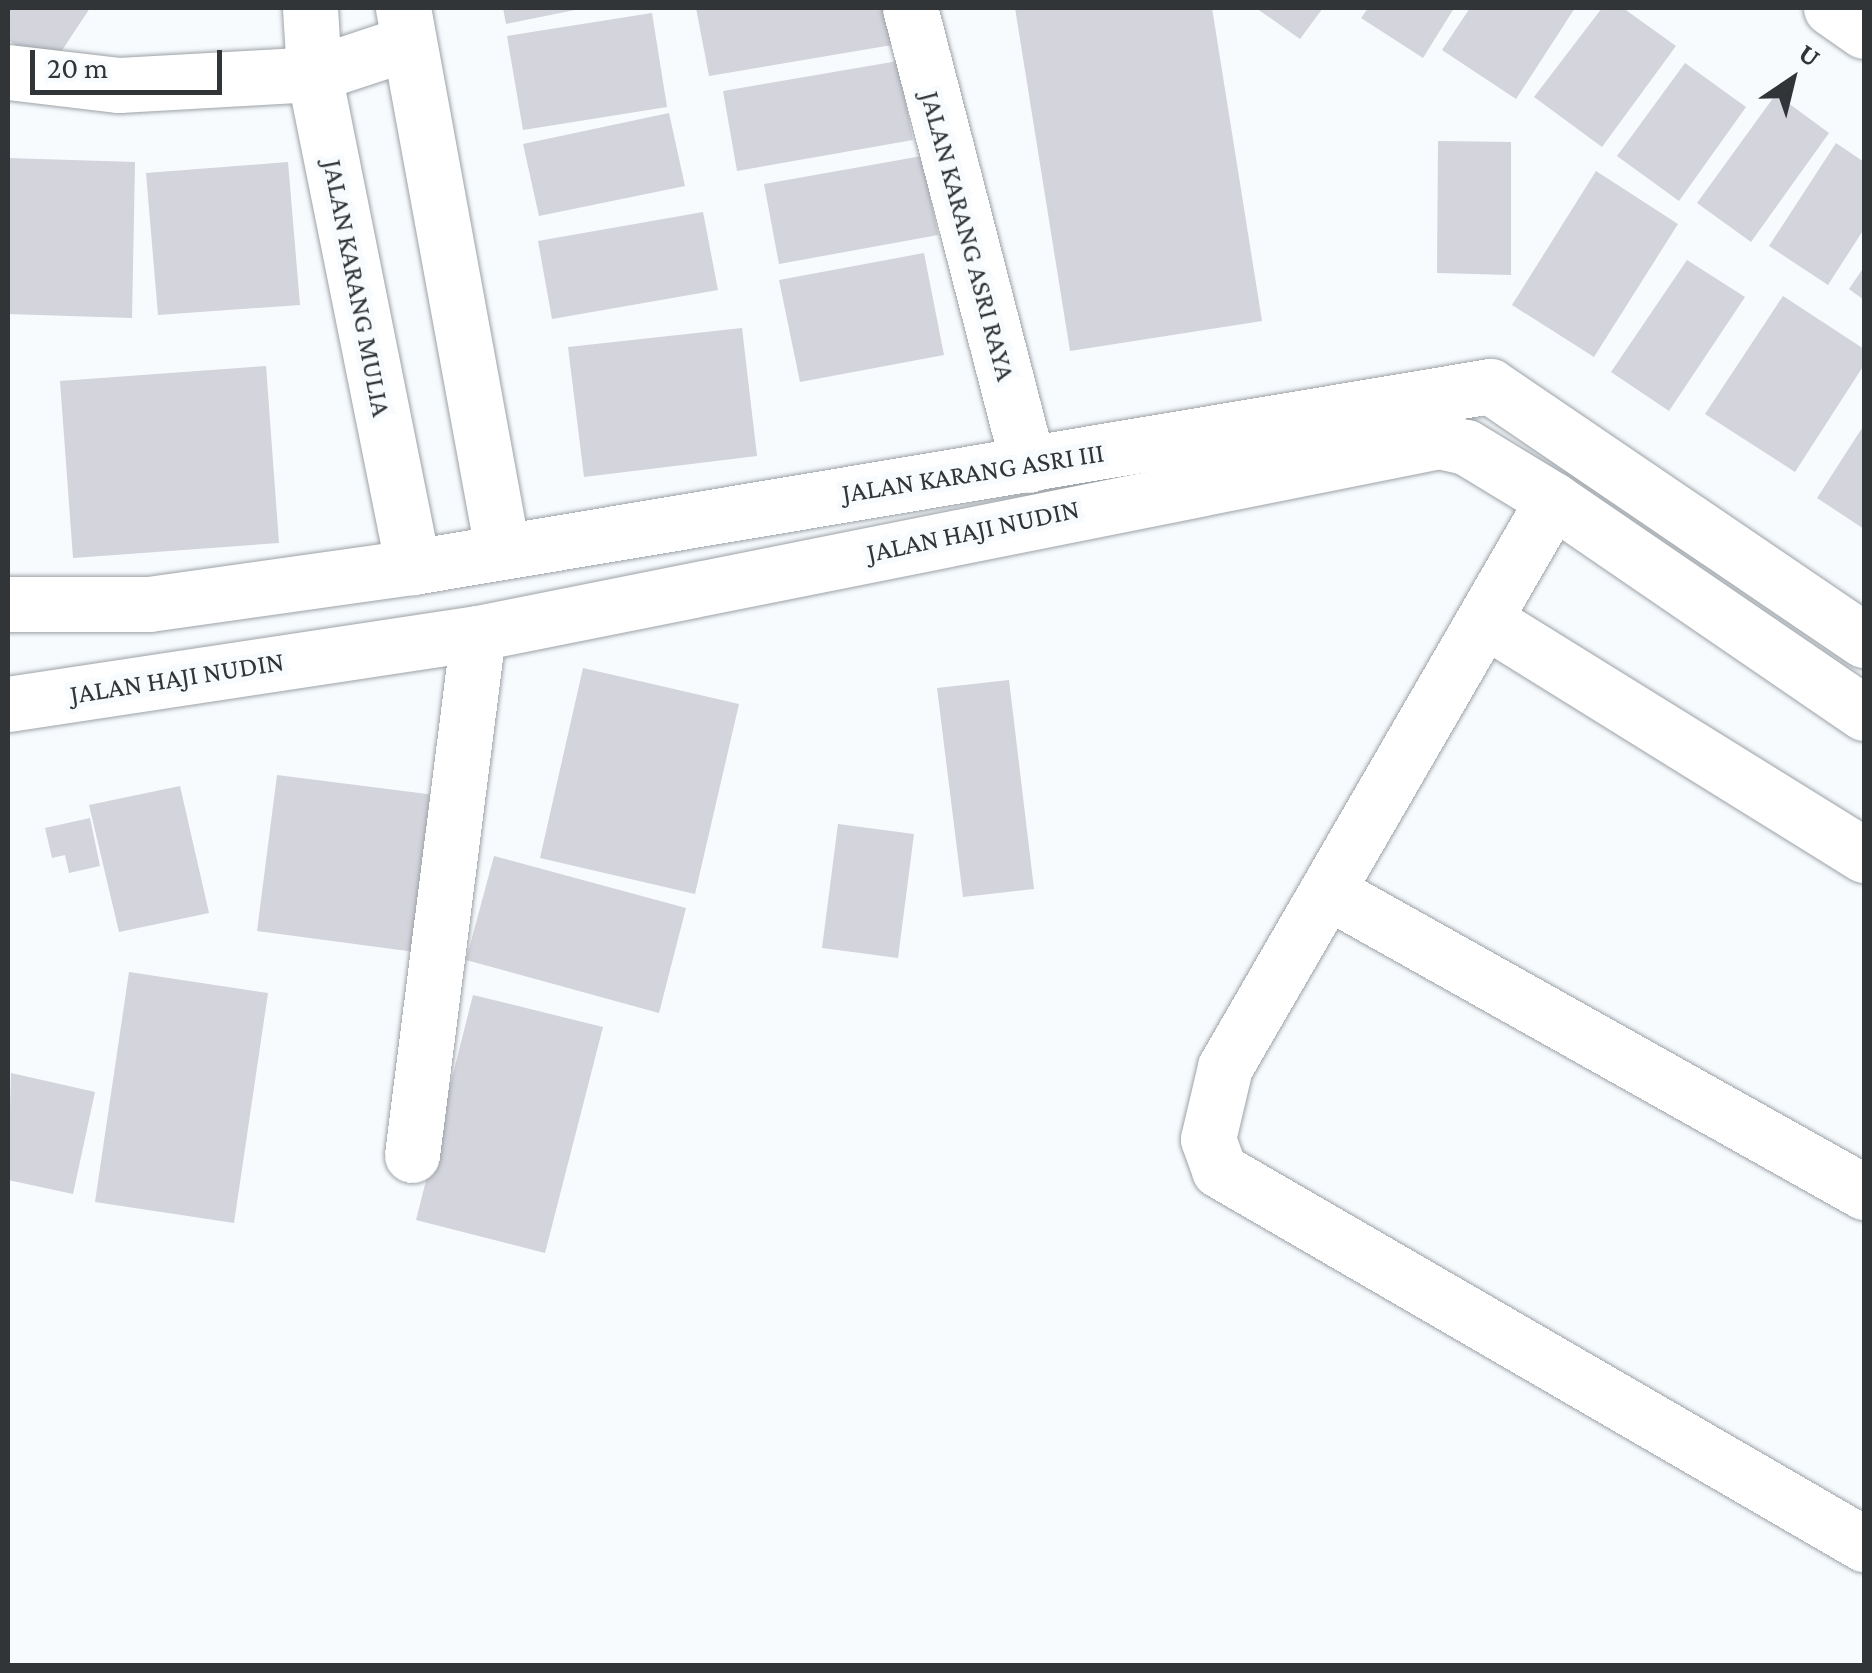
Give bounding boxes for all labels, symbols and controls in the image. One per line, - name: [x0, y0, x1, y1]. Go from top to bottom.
- scale bar: [35, 30, 228, 92]
- north arrow: [1742, 30, 1842, 130]
- text: U: [1793, 37, 1826, 73]
- text: 20 m: [47, 51, 108, 84]
- street label: JALAN KARANG ASRI RAYA: [913, 88, 1023, 384]
- street label: JALAN KARANG MULIA: [316, 157, 398, 419]
- street label: JALAN KARANG ASRI III: [840, 436, 1106, 510]
- street label: JALAN HAJI NUDIN: [864, 492, 1082, 570]
- street label: JALAN HAJI NUDIN: [67, 644, 287, 712]

